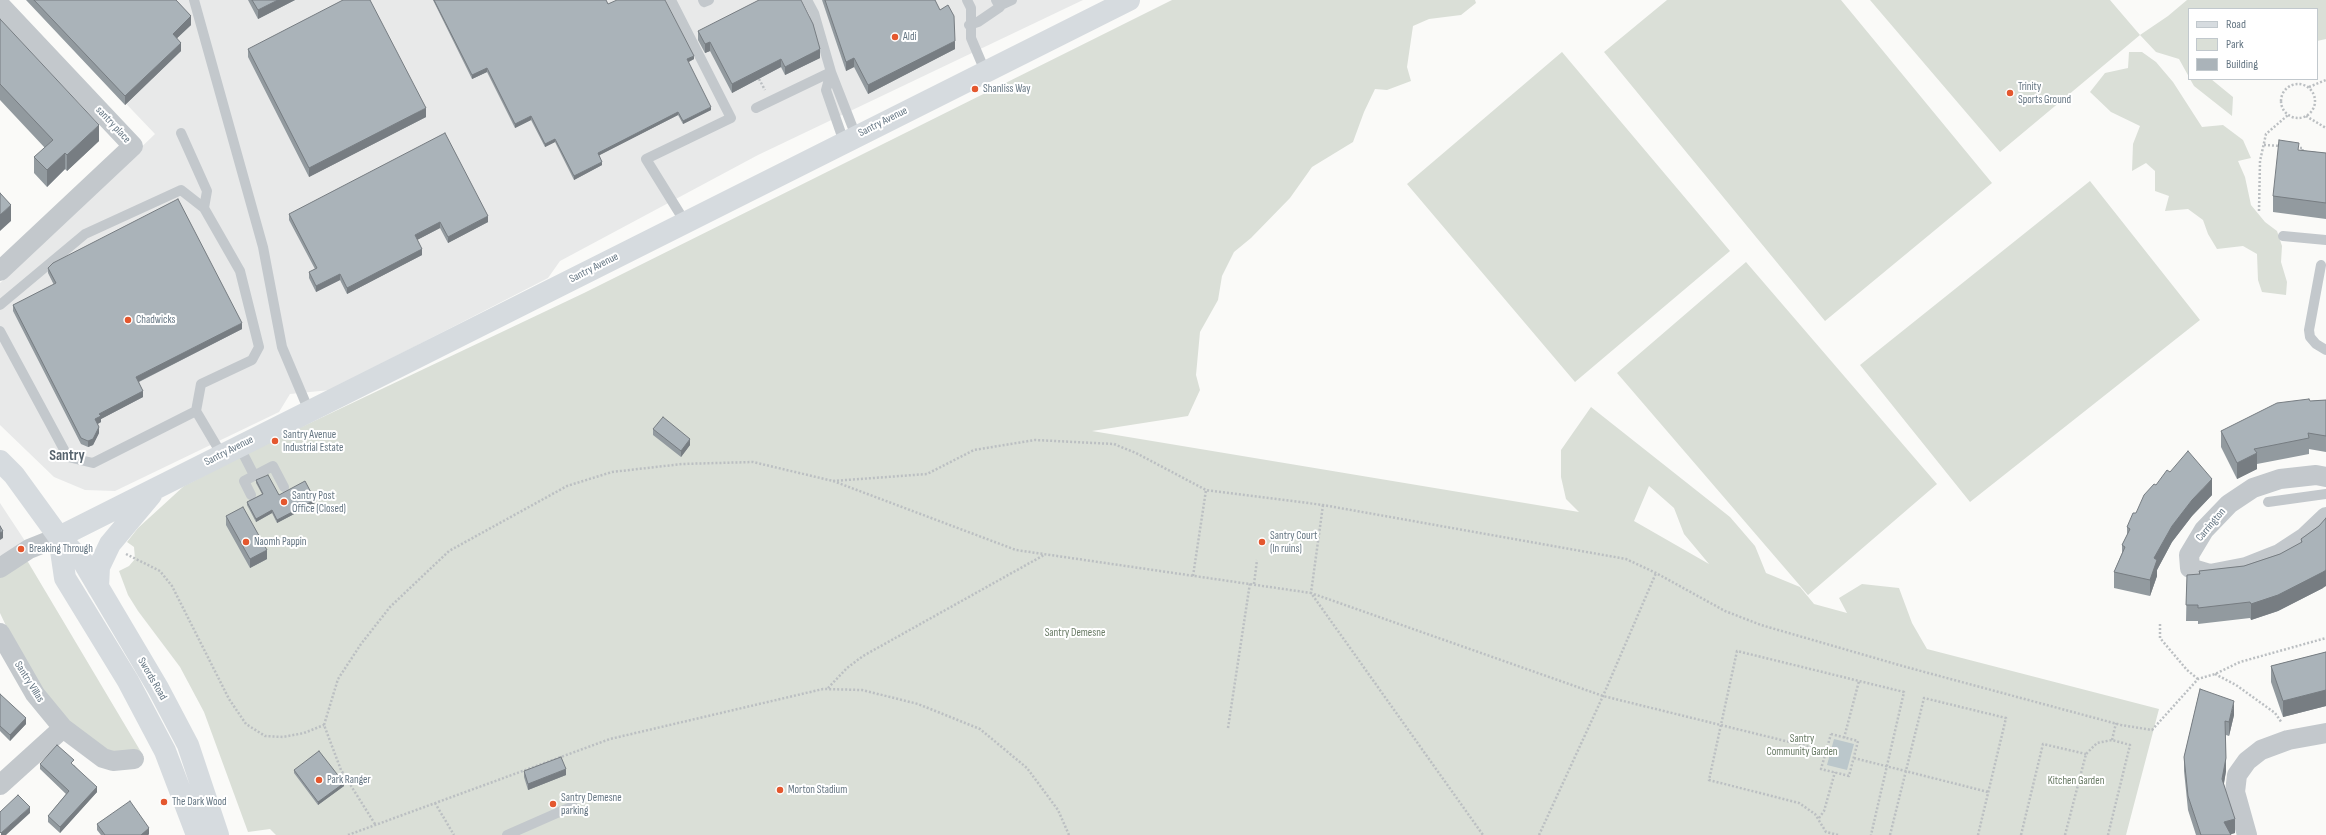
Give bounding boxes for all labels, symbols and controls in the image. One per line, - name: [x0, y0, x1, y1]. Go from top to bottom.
- legend: [2188, 8, 2318, 80]
- text: Road: [2226, 17, 2246, 32]
- place label: Aldi: [903, 30, 917, 44]
- marker: Aldi: [890, 32, 900, 42]
- text: Park: [2226, 37, 2244, 52]
- text: Building: [2226, 57, 2258, 72]
- place label: Trinity Sports Ground: [2018, 80, 2071, 106]
- place label: Shanliss Way: [983, 82, 1030, 96]
- marker: Shanliss Way: [970, 84, 980, 94]
- marker: Trinity Sports Ground: [2005, 88, 2015, 98]
- street label: santry place: [93, 104, 133, 146]
- street label: Santry Avenue: [856, 104, 910, 140]
- street label: Santry Avenue: [567, 250, 621, 286]
- place label: Chadwicks: [136, 313, 175, 327]
- marker: Chadwicks: [123, 315, 133, 325]
- place label: Santry Avenue Industrial Estate: [283, 428, 343, 454]
- street label: Santry Avenue: [202, 433, 256, 469]
- marker: Santry Avenue Industrial Estate: [270, 436, 280, 446]
- district label: Santry: [49, 447, 85, 465]
- place label: Santry Post Office (Closed): [292, 489, 346, 515]
- marker: Santry Post Office (Closed): [279, 497, 289, 507]
- street label: Carrington: [2193, 506, 2229, 544]
- place label: Santry Court (In ruins): [1270, 529, 1317, 555]
- place label: Naomh Pappin: [254, 535, 307, 549]
- marker: Naomh Pappin: [241, 537, 251, 547]
- marker: Santry Court (In ruins): [1257, 537, 1267, 547]
- place label: Breaking Through: [29, 542, 93, 556]
- marker: Breaking Through: [16, 544, 26, 554]
- park label: Santry Demesne: [1045, 626, 1105, 640]
- street label: Swords Road: [135, 655, 169, 703]
- street label: Santry Villas: [11, 659, 47, 705]
- park label: Santry Community Garden: [1766, 732, 1838, 758]
- place label: Park Ranger: [327, 773, 371, 787]
- park label: Kitchen Garden: [2048, 774, 2104, 788]
- marker: Park Ranger: [314, 775, 324, 785]
- place label: Morton Stadium: [788, 783, 847, 797]
- marker: Morton Stadium: [775, 785, 785, 795]
- place label: Santry Demesne parking: [561, 791, 622, 817]
- place label: The Dark Wood: [172, 795, 227, 809]
- marker: The Dark Wood: [159, 797, 169, 807]
- marker: Santry Demesne parking: [548, 799, 558, 809]

